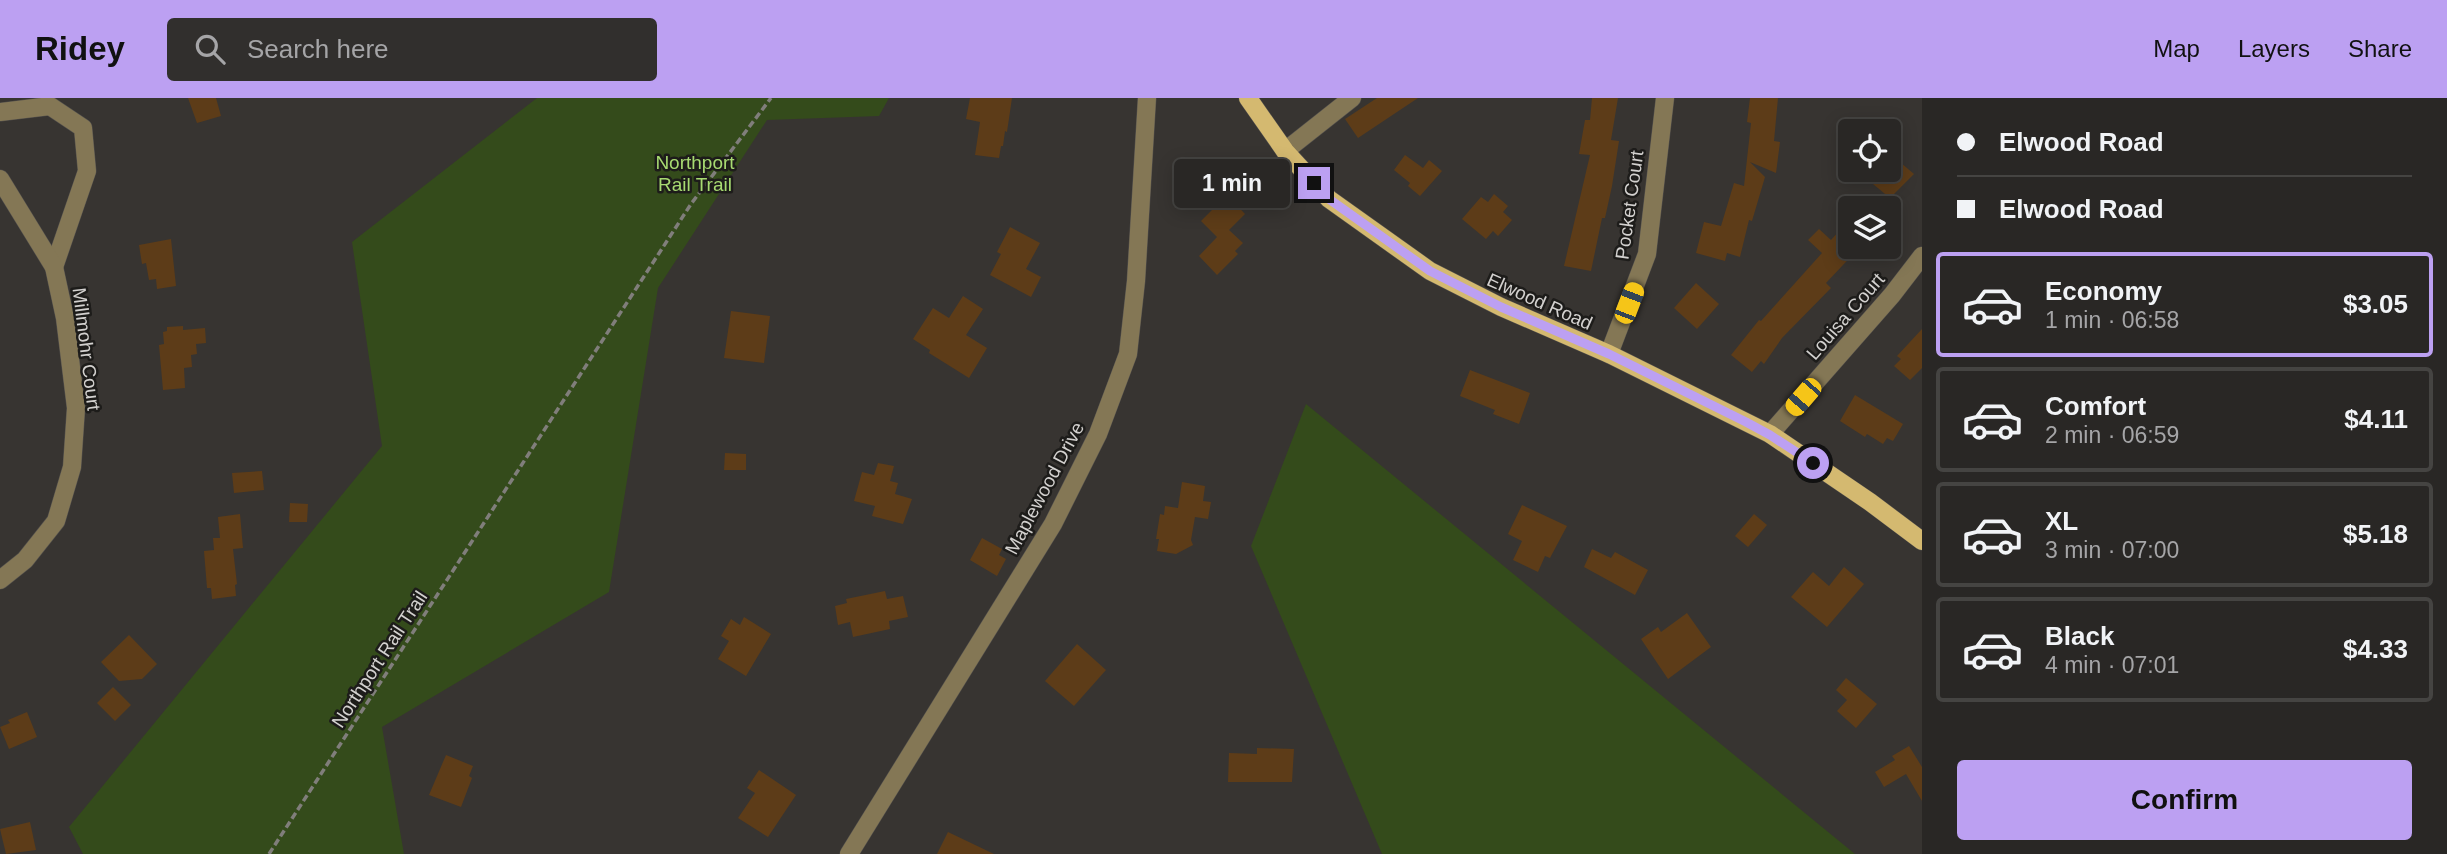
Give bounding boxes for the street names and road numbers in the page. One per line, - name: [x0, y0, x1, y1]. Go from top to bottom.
- street label: Pocket Court: [1611, 149, 1648, 261]
- street label: Louisa Court: [1802, 268, 1889, 364]
- street label: Elwood Road: [1484, 269, 1596, 334]
- street label: Millmohr Court: [69, 286, 105, 412]
- street label: Maplewood Drive: [1001, 418, 1088, 558]
- street label: Northport Rail Trail: [327, 587, 431, 731]

